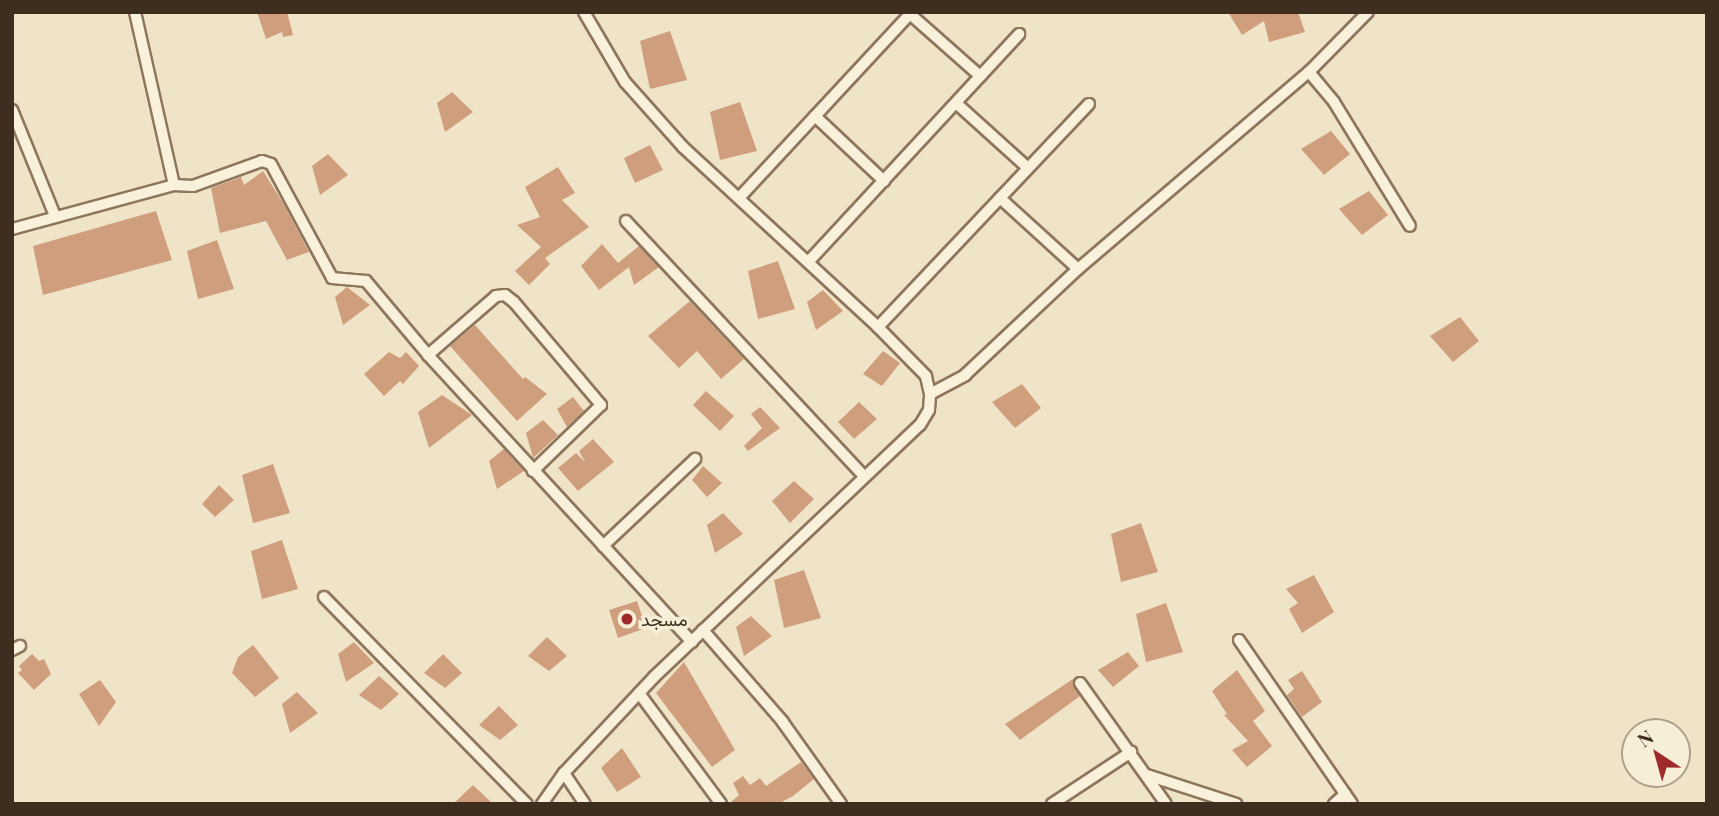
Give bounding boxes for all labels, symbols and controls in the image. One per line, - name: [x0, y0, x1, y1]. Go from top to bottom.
- place label: مسجد: [641, 608, 688, 630]
- marker: مسجد: [619, 611, 635, 627]
- north arrow: [1621, 718, 1691, 788]
- text: N: [1632, 723, 1658, 752]

